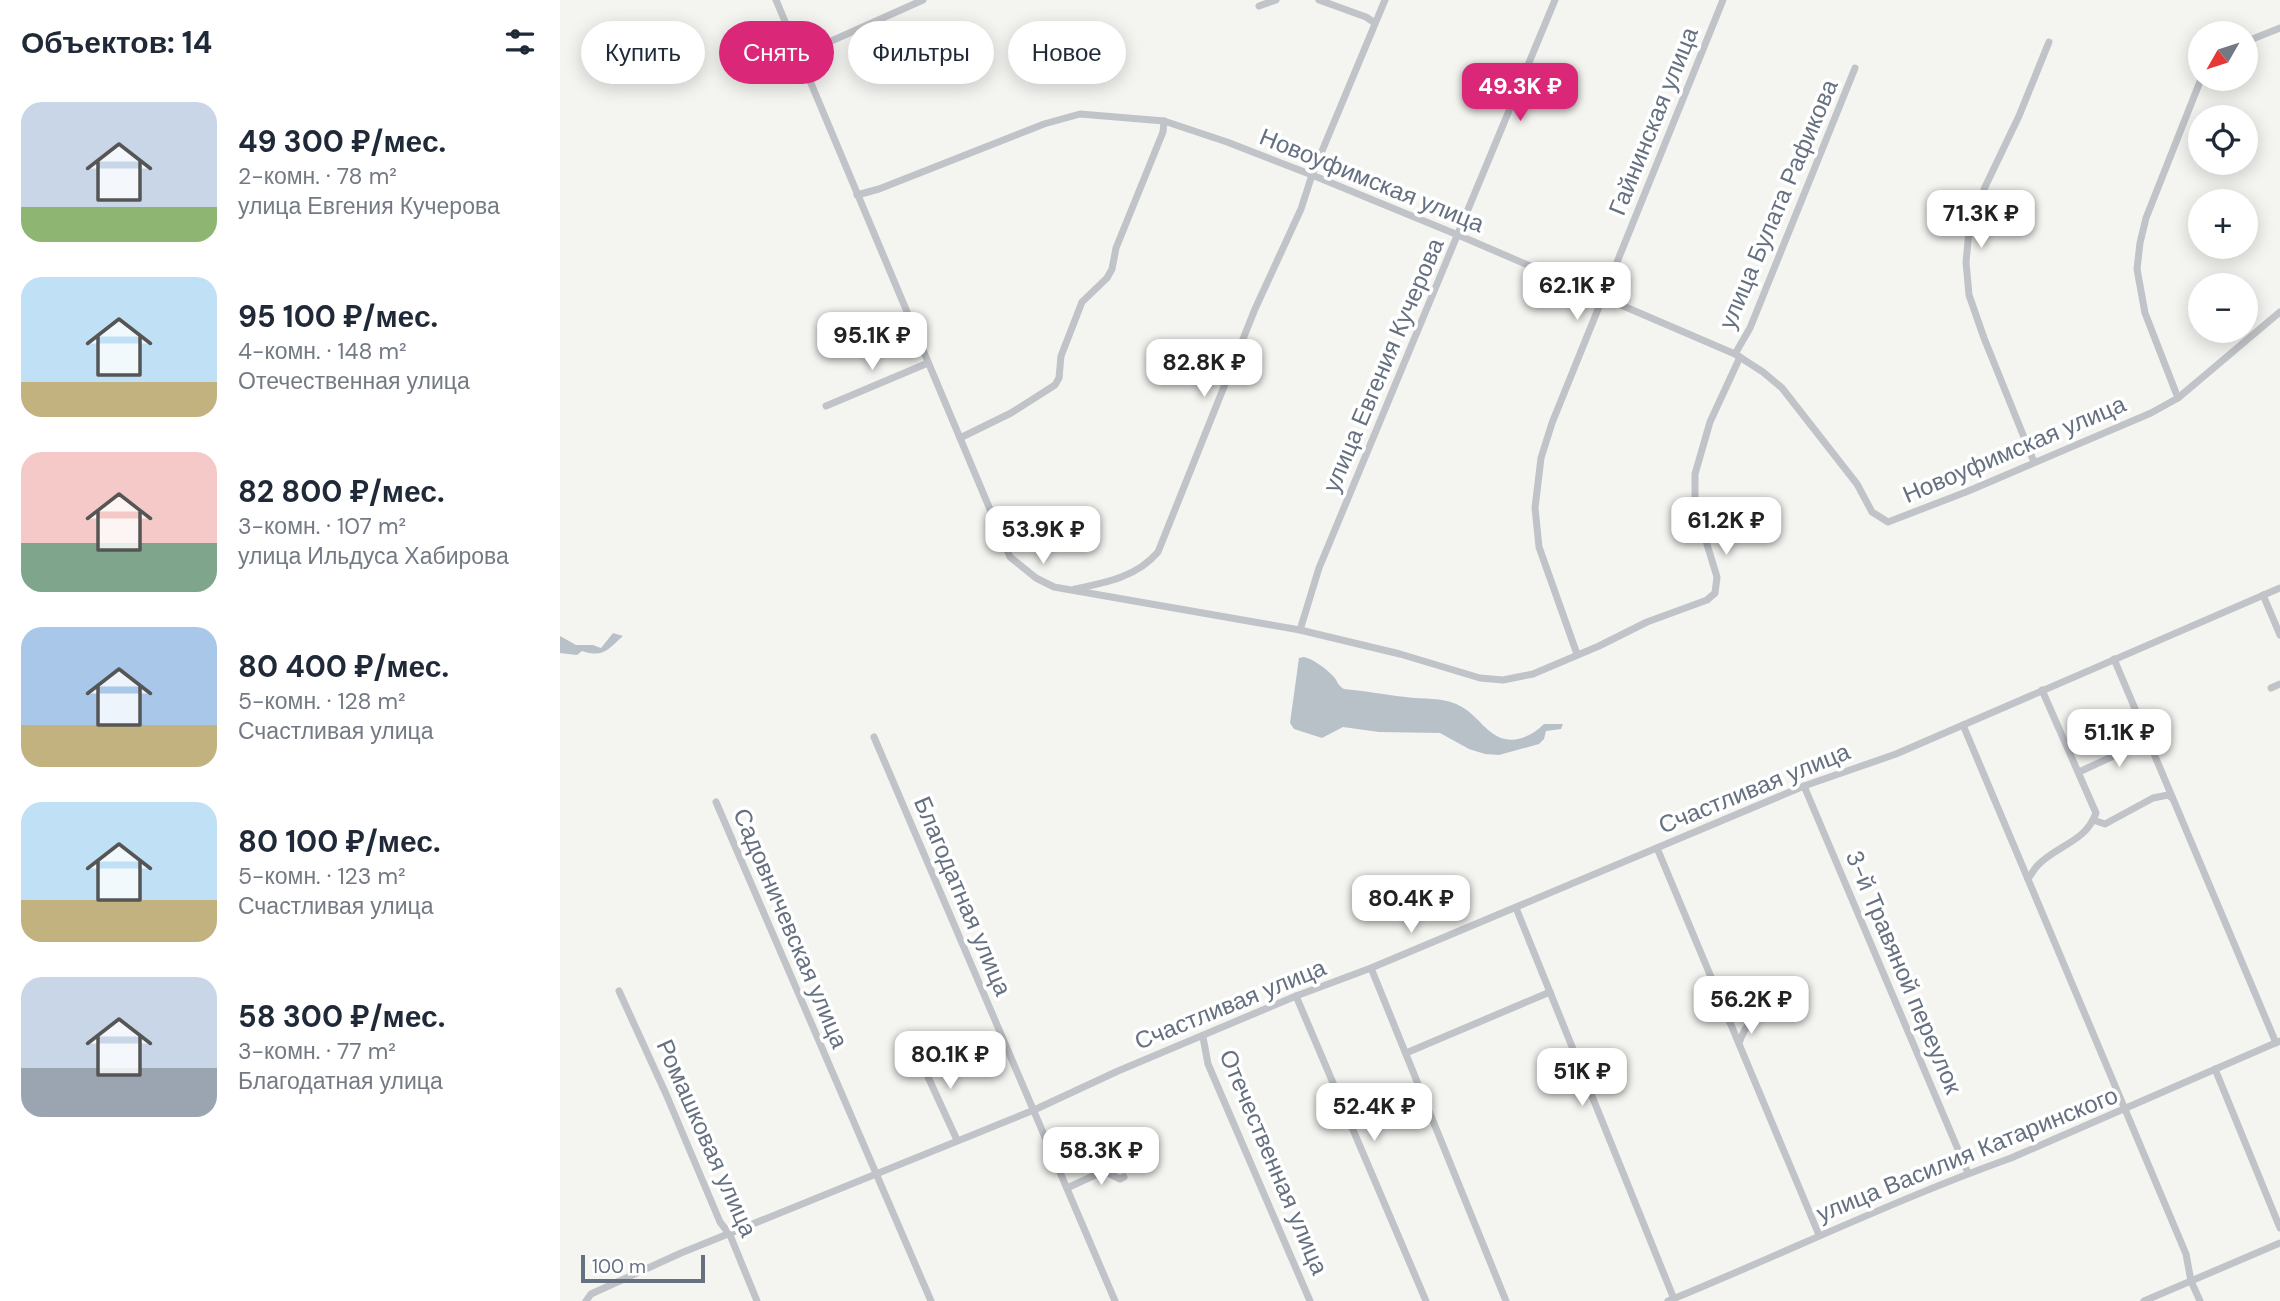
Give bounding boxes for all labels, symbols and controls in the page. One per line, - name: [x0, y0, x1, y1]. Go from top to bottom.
- chip: Купить: [581, 21, 705, 84]
- chip: Снять: [719, 21, 834, 84]
- chip: Фильтры: [848, 21, 994, 84]
- chip: Новое: [1008, 21, 1126, 84]
- north arrow: [2188, 21, 2258, 91]
- map controls: [2188, 21, 2258, 343]
- street label: Гайнинская улица: [1601, 22, 1705, 220]
- text: Объектов: 14: [21, 23, 212, 62]
- icon: filters: [501, 23, 539, 61]
- pin: 49.3K ₽: [1455, 64, 1585, 123]
- text: 49.3K ₽: [1478, 71, 1562, 101]
- street label: улица Булата Рафикова: [1711, 74, 1845, 333]
- button: locate: [2188, 105, 2258, 175]
- street label: Новоуфимская улица: [1255, 121, 1489, 239]
- text: 49 300 ₽/мес.: [238, 122, 446, 161]
- icon: home: [77, 130, 161, 214]
- text: 2-комн. · 78 m²: [238, 161, 397, 191]
- button: +: [2188, 189, 2258, 259]
- pin: 71.3K ₽: [1916, 190, 2046, 250]
- text: улица Евгения Кучерова: [238, 191, 500, 221]
- text: 71.3K ₽: [1943, 198, 2019, 228]
- street label: улица Евгения Кучерова: [1315, 233, 1451, 497]
- pin: 62.1K ₽: [1512, 262, 1642, 322]
- text: 62.1K ₽: [1539, 270, 1615, 300]
- button: −: [2188, 273, 2258, 343]
- text: 95 100 ₽/мес.: [238, 297, 438, 336]
- icon: home: [77, 305, 161, 389]
- pin: 95.1K ₽: [807, 312, 937, 372]
- text: 95.1K ₽: [833, 320, 911, 350]
- text: 4-комн. · 148 m²: [238, 336, 407, 366]
- pin: 82.8K ₽: [1139, 340, 1269, 399]
- text: 82.8K ₽: [1162, 347, 1246, 377]
- text: Отечественная улица: [238, 366, 470, 396]
- street label: Новоуфимская улица: [1898, 388, 2131, 510]
- text: 82 800 ₽/мес.: [238, 472, 445, 511]
- icon: home: [77, 480, 161, 564]
- pin: 61.2K ₽: [1661, 498, 1791, 557]
- text: 61.2K ₽: [1687, 505, 1765, 535]
- pin: 53.9K ₽: [978, 506, 1108, 566]
- text: 3-комн. · 107 m²: [238, 511, 406, 541]
- text: 53.9K ₽: [1001, 514, 1085, 544]
- text: улица Ильдуса Хабирова: [238, 541, 509, 571]
- text: 80 400 ₽/мес.: [238, 647, 449, 686]
- icon: home: [77, 655, 161, 739]
- text: 5-комн. · 128 m²: [238, 686, 406, 716]
- pin: 51.1K ₽: [2054, 710, 2184, 769]
- text: Счастливая улица: [238, 716, 433, 746]
- text: 51.1K ₽: [2083, 717, 2155, 747]
- street label: Счастливая улица: [1654, 735, 1855, 841]
- street label: Благодатная улица: [907, 792, 1019, 1001]
- street label: Садовничевская улица: [726, 803, 856, 1053]
- text: 80 100 ₽/мес.: [238, 822, 441, 861]
- icon: home: [77, 830, 161, 914]
- street label: 3-й Травяной переулок: [1839, 846, 1969, 1099]
- text: 5-комн. · 123 m²: [238, 861, 406, 891]
- pin: 80.4K ₽: [1346, 876, 1476, 935]
- text: 80.4K ₽: [1368, 883, 1454, 913]
- text: Счастливая улица: [238, 891, 433, 921]
- street label: Счастливая улица: [1130, 951, 1331, 1057]
- pin: 56.2K ₽: [1686, 976, 1816, 1036]
- text: 56.2K ₽: [1710, 984, 1792, 1014]
- text: 58 300 ₽/мес.: [238, 997, 445, 1036]
- icon: home: [77, 1005, 161, 1089]
- pin: 80.1K ₽: [885, 1032, 1015, 1091]
- street label: Ромашковая улица: [650, 1035, 765, 1242]
- text: 3-комн. · 77 m²: [238, 1036, 396, 1066]
- text: 80.1K ₽: [911, 1039, 989, 1069]
- street label: Отечественная улица: [1212, 1045, 1336, 1280]
- pin: 51K ₽: [1533, 1048, 1631, 1108]
- text: 51K ₽: [1553, 1056, 1611, 1086]
- text: Благодатная улица: [238, 1066, 443, 1096]
- street label: улица Василия Катаринского: [1812, 1079, 2122, 1229]
- pin: 52.4K ₽: [1309, 1084, 1439, 1143]
- text: 52.4K ₽: [1332, 1091, 1416, 1121]
- pin: 58.3K ₽: [1036, 1128, 1166, 1187]
- text: 58.3K ₽: [1059, 1135, 1143, 1165]
- scale bar: [581, 1252, 705, 1284]
- text: 100 m: [592, 1254, 646, 1279]

